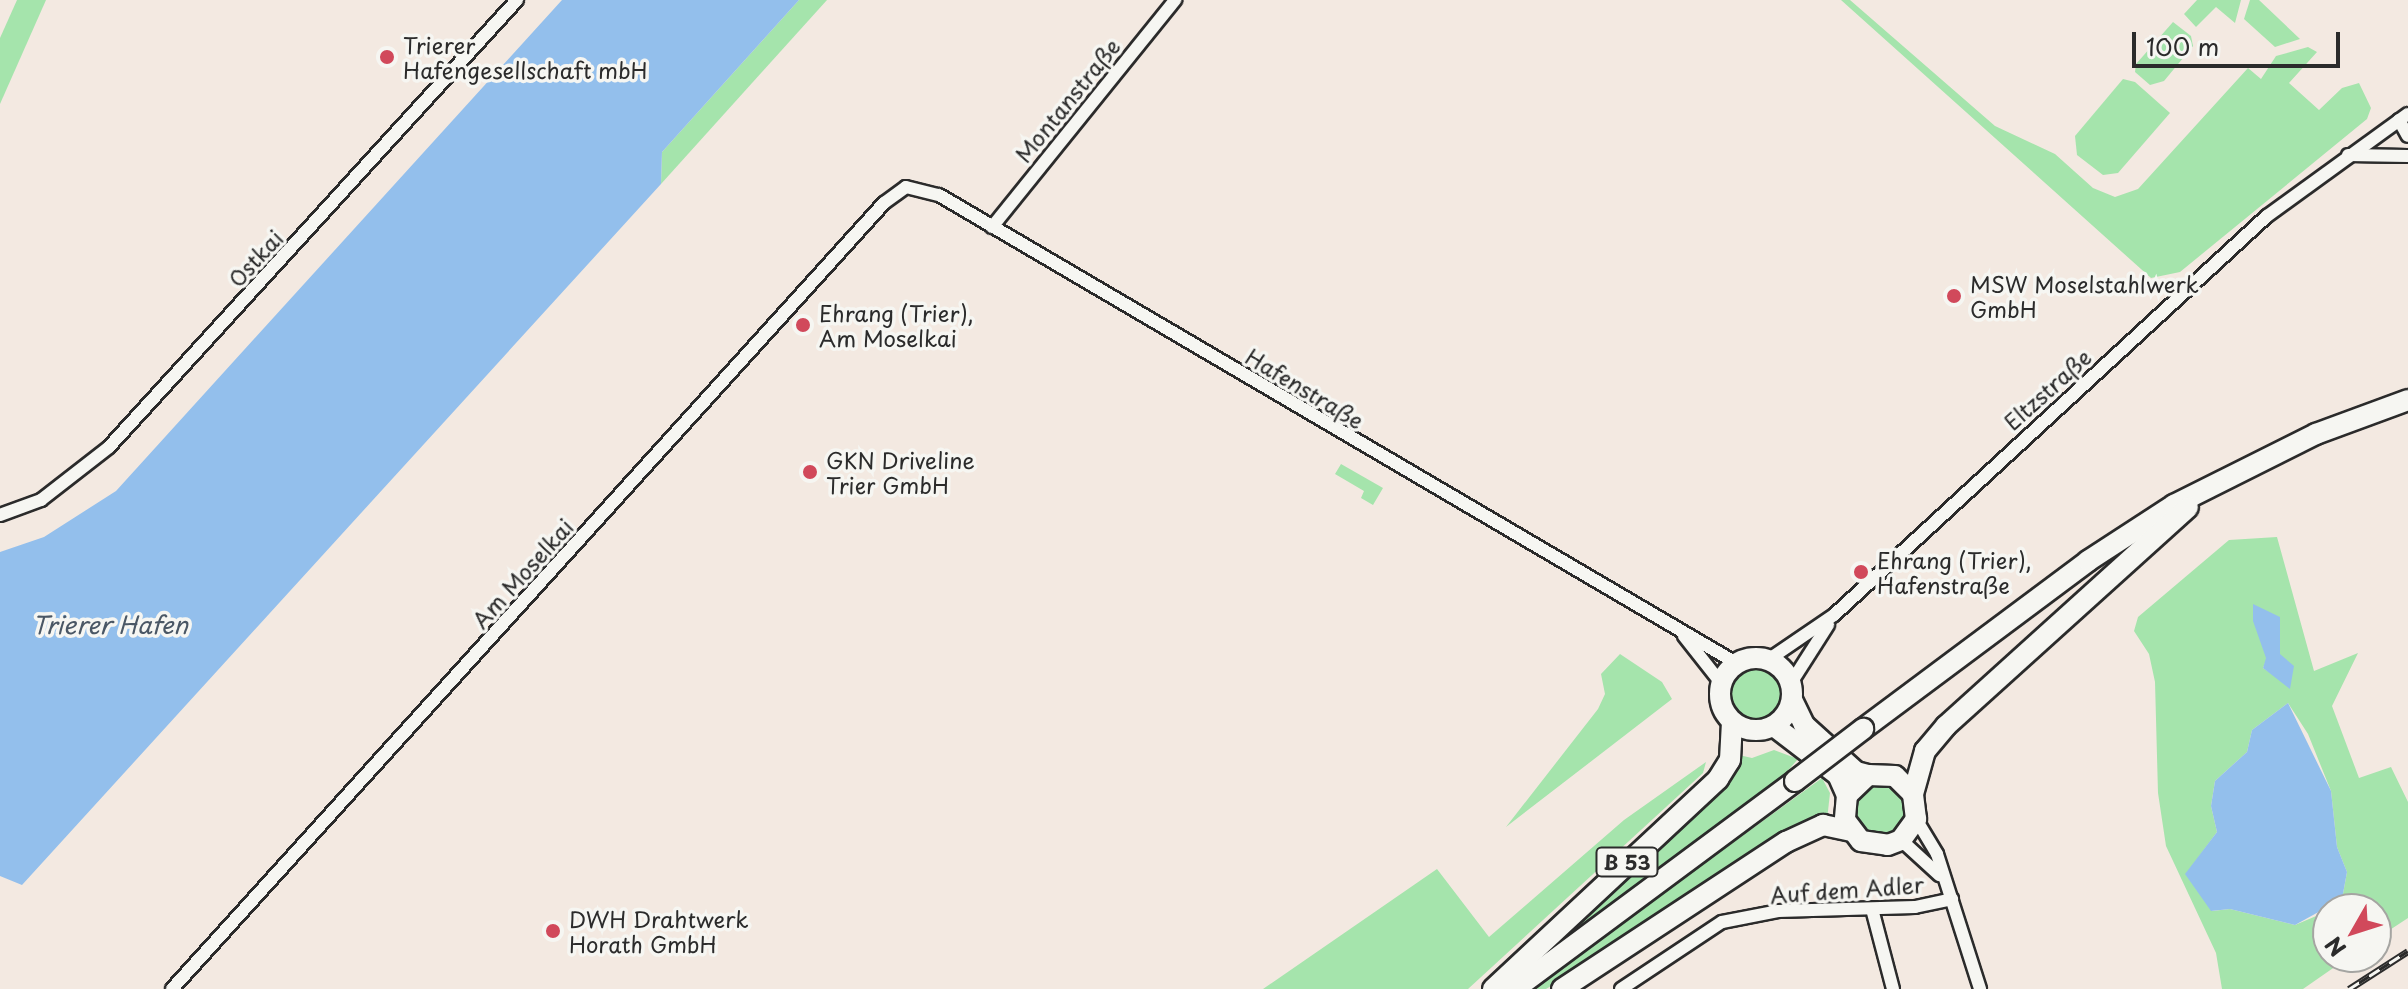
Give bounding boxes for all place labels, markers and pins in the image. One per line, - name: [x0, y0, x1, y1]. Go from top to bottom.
- place label: Trierer Hafengesellschaft mbH: [403, 31, 648, 82]
- marker: Trierer Hafengesellschaft mbH: [378, 48, 396, 66]
- place label: MSW Moselstahlwerk GmbH: [1970, 270, 2199, 322]
- marker: MSW Moselstahlwerk GmbH: [1945, 287, 1963, 305]
- place label: Ehrang (Trier), Am Moselkai: [819, 299, 974, 350]
- marker: Ehrang (Trier), Am Moselkai: [794, 316, 812, 334]
- place label: GKN Driveline Trier GmbH: [826, 446, 976, 498]
- marker: GKN Driveline Trier GmbH: [801, 463, 819, 481]
- place label: Ehrang (Trier), Hafenstraße: [1877, 546, 2032, 598]
- marker: Ehrang (Trier), Hafenstraße: [1852, 563, 1870, 581]
- place label: DWH Drahtwerk Horath GmbH: [569, 905, 749, 956]
- marker: DWH Drahtwerk Horath GmbH: [544, 922, 562, 940]

